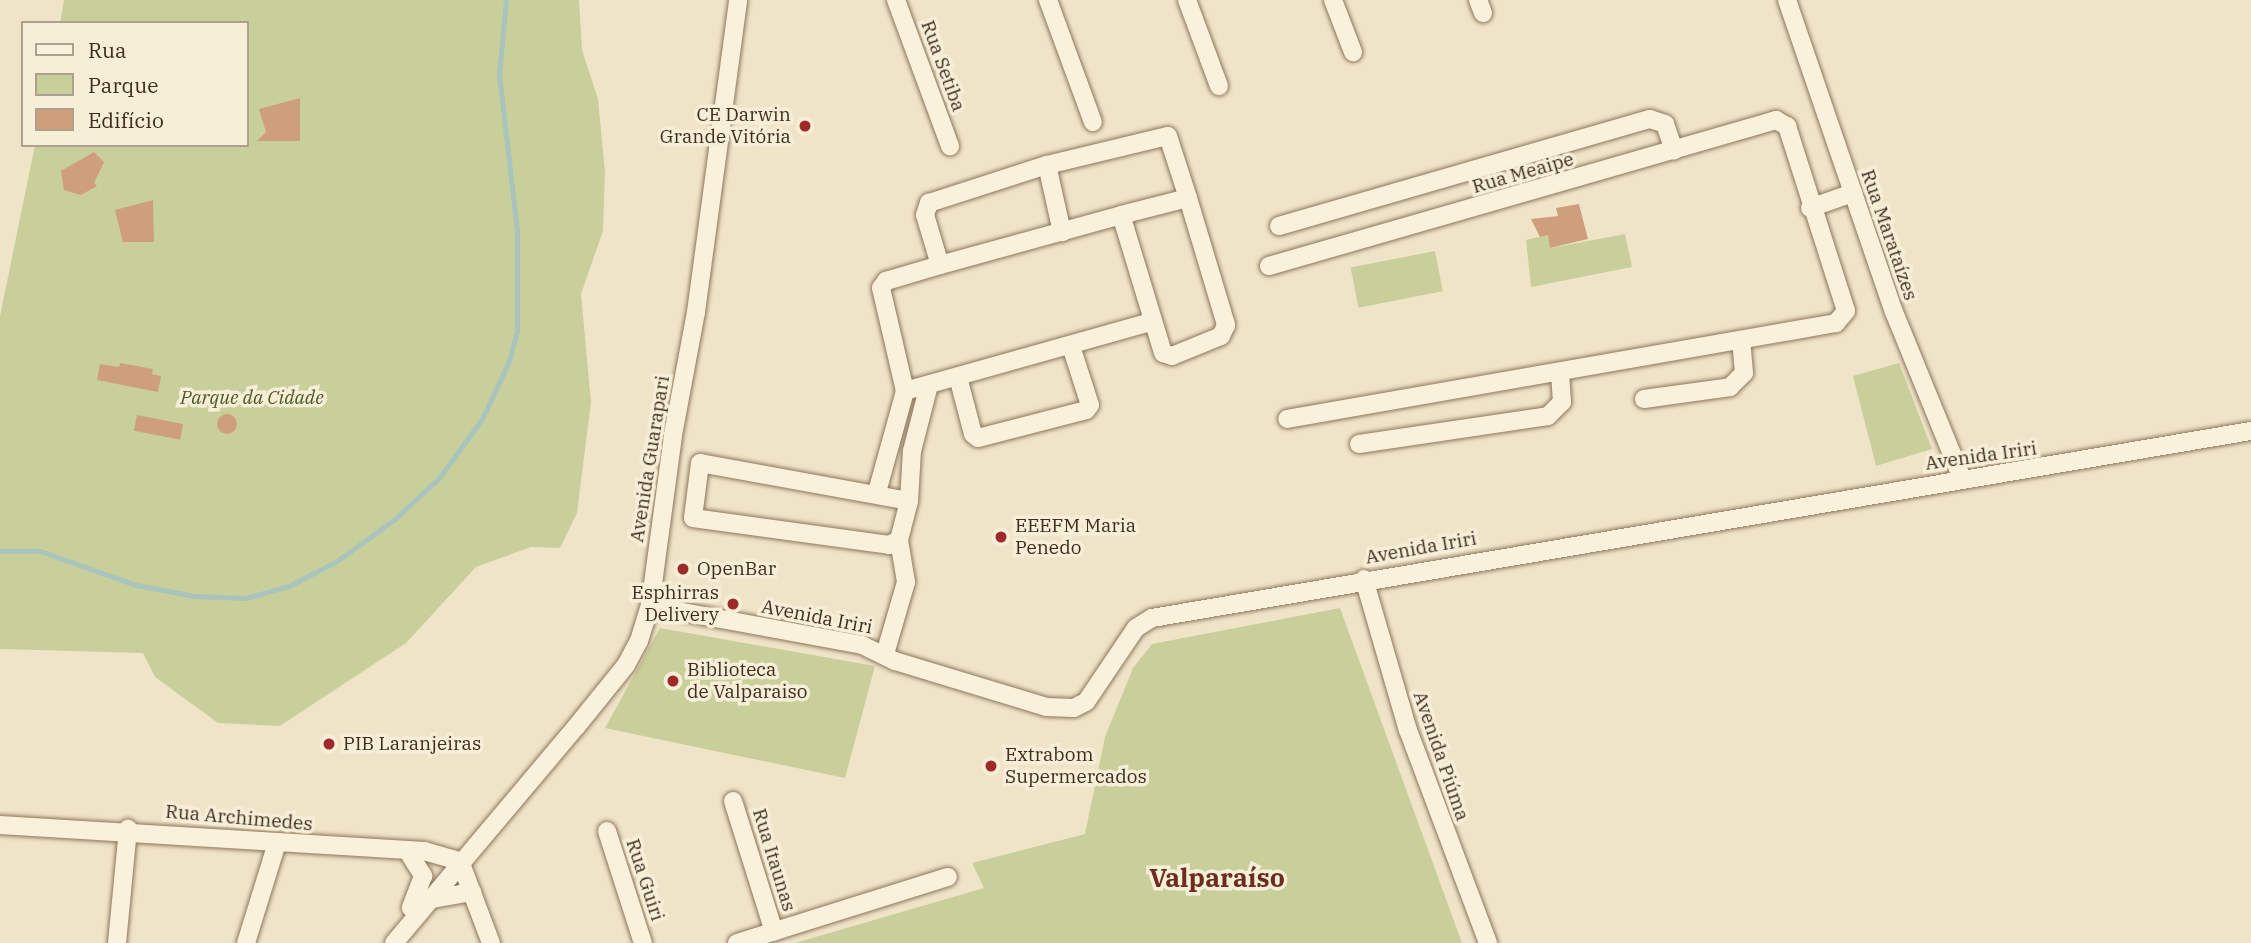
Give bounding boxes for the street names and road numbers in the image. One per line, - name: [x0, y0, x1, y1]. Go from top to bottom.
- street label: Rua Setiba: [916, 17, 970, 115]
- street label: Rua Meaipe: [1470, 148, 1576, 198]
- street label: Rua Marataízes: [1856, 167, 1922, 303]
- street label: Avenida Guarapari: [626, 374, 674, 544]
- street label: Avenida Iriri: [1924, 437, 2038, 475]
- street label: Avenida Iriri: [1364, 527, 1478, 569]
- street label: Avenida Iriri: [760, 595, 874, 639]
- street label: Avenida Piúma: [1408, 688, 1474, 824]
- street label: Rua Archimedes: [164, 800, 314, 836]
- street label: Rua Itaunas: [748, 806, 800, 914]
- street label: Rua Guiri: [621, 836, 669, 924]

